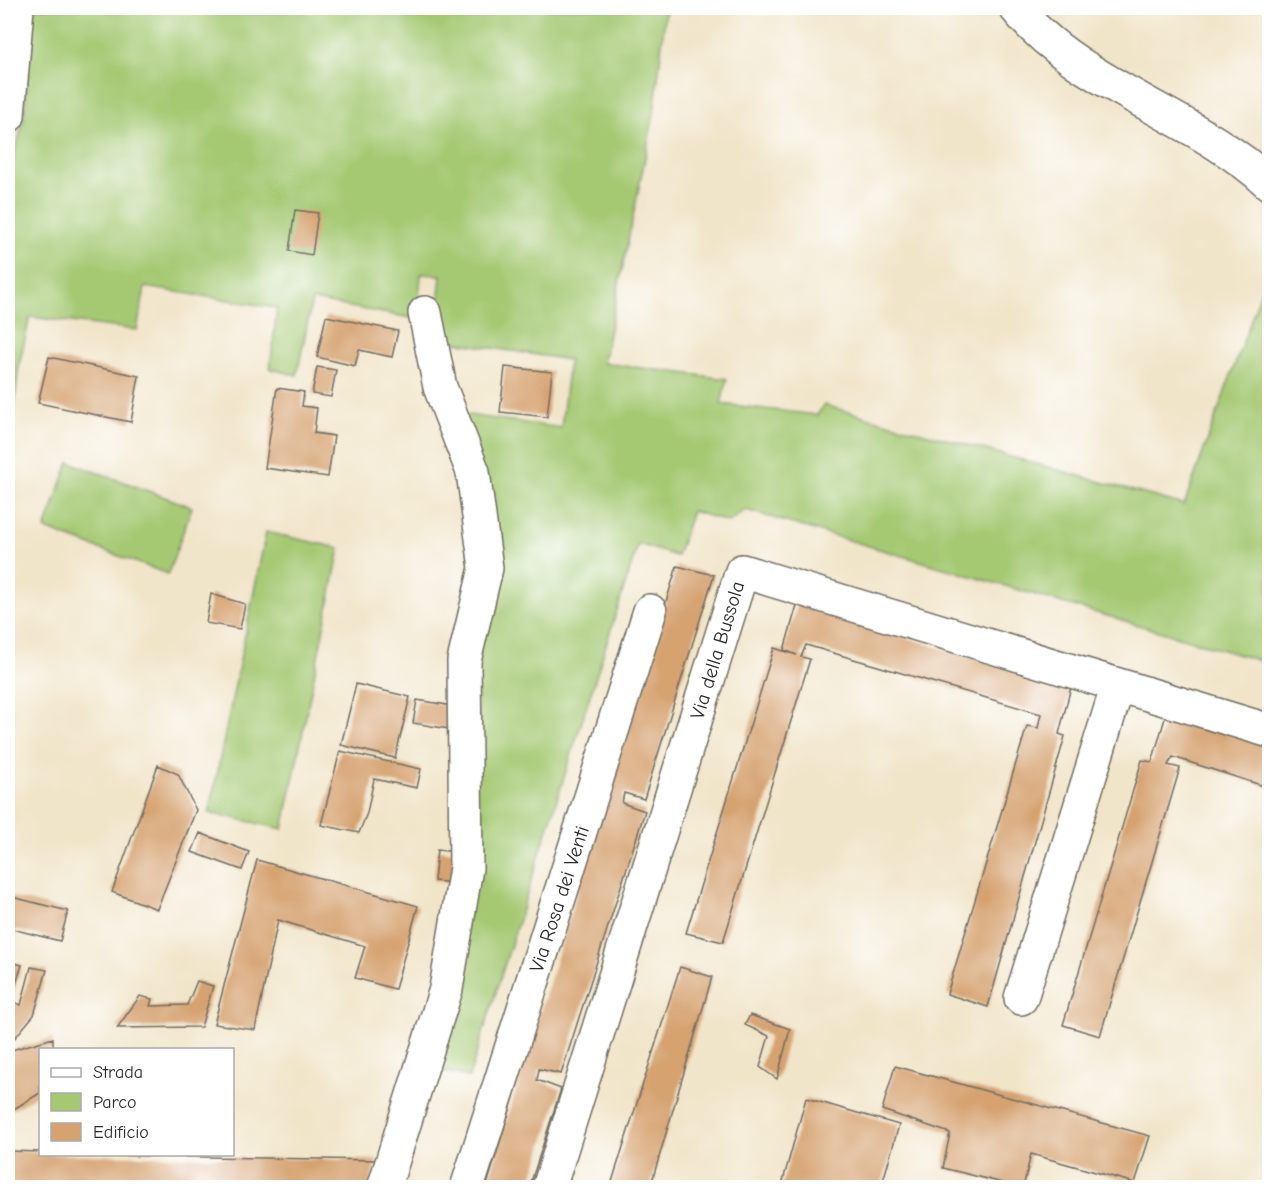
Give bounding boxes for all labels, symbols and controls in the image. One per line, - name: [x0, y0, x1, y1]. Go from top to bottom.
- street label: Via della Bussola: [686, 578, 749, 722]
- street label: Via Rosa dei Venti: [525, 823, 594, 975]
- legend: [39, 1048, 234, 1156]
- text: Strada: [93, 1062, 143, 1083]
- text: Parco: [93, 1092, 136, 1113]
- text: Edificio: [93, 1122, 149, 1143]

